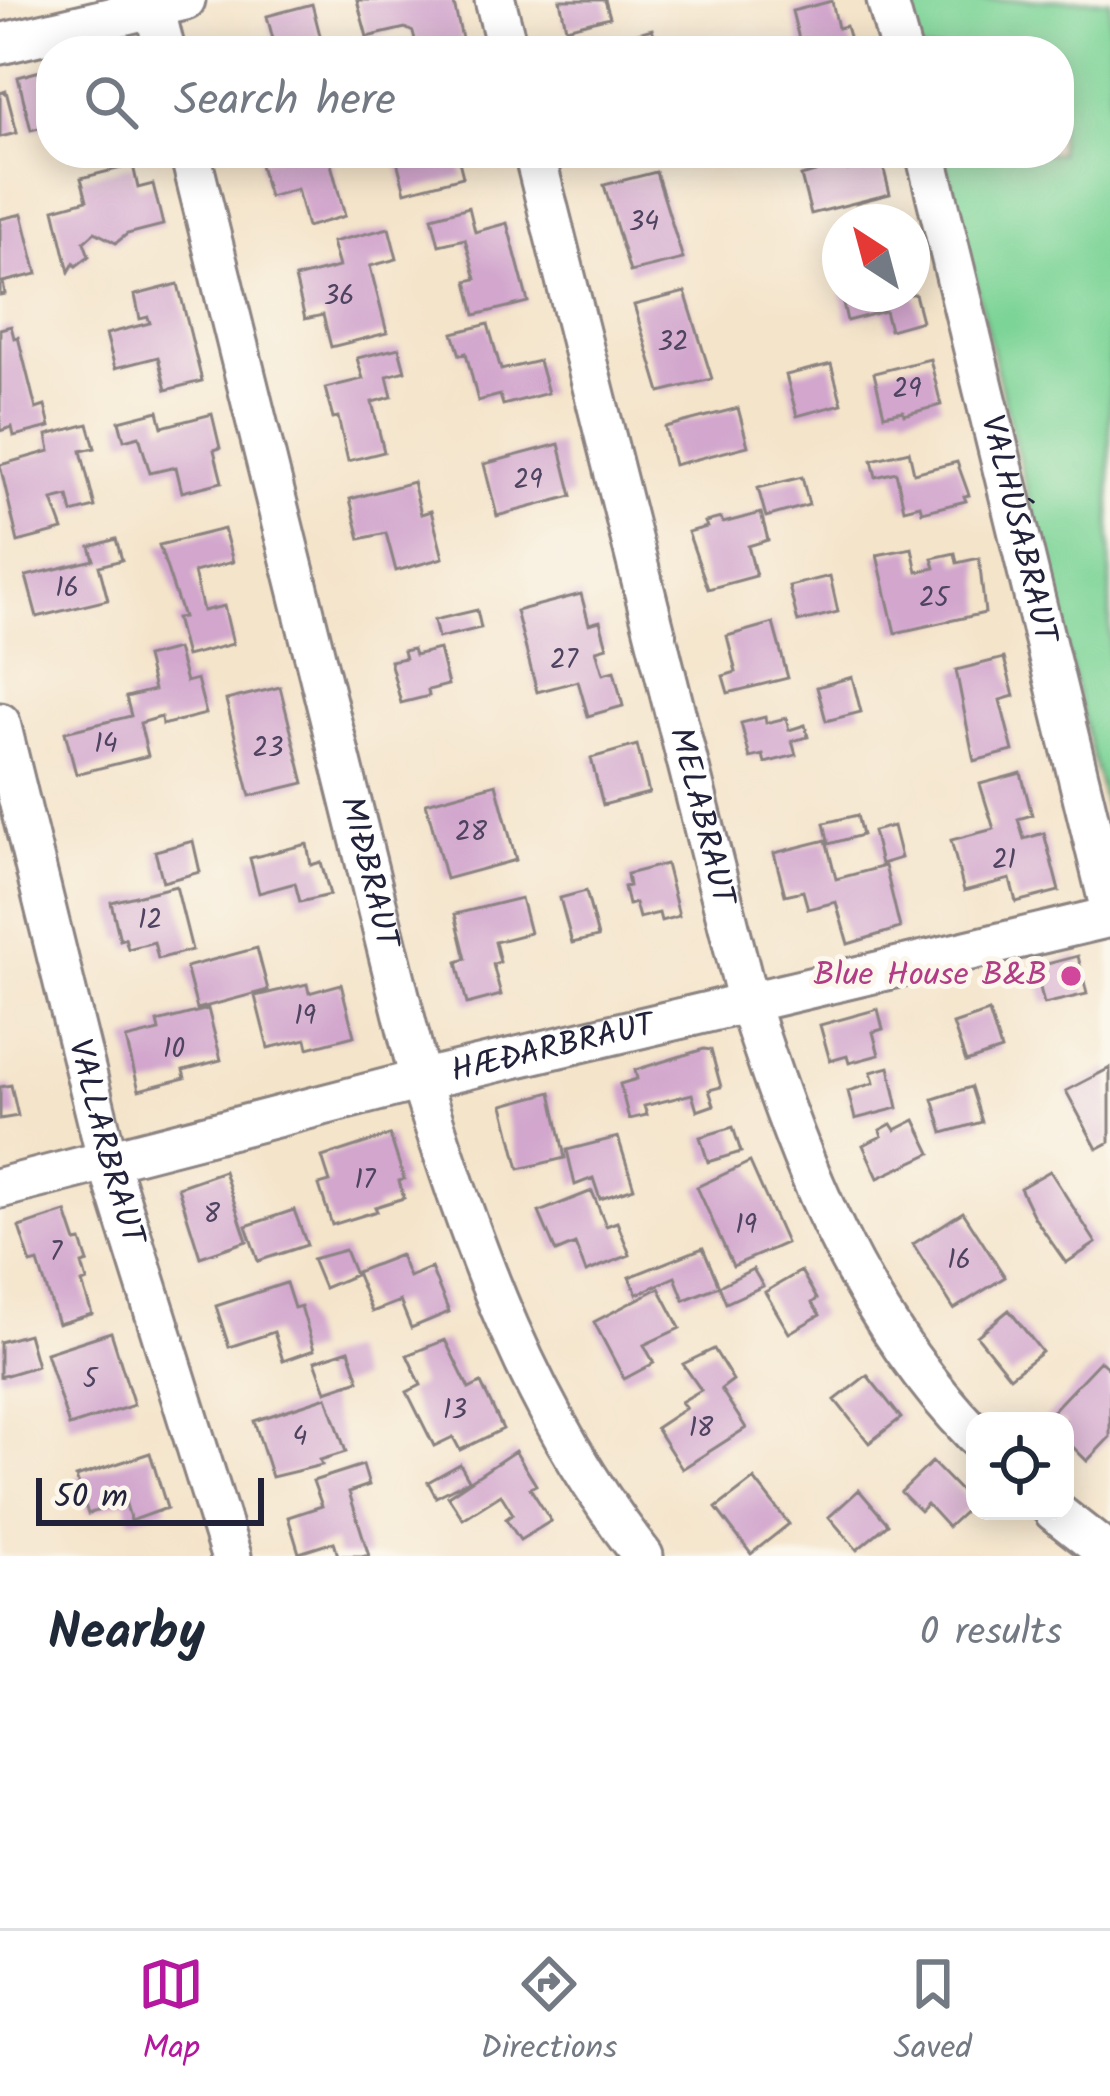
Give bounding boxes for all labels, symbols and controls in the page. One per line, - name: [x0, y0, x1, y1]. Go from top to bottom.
- search box: [36, 36, 1074, 168]
- text: Search here: [174, 66, 396, 138]
- icon: search: [78, 69, 144, 135]
- house number: 34: [629, 201, 659, 244]
- north arrow: [822, 204, 930, 312]
- house number: 36: [324, 275, 354, 318]
- house number: 32: [657, 321, 689, 364]
- house number: 29: [893, 368, 921, 411]
- street label: VALHÚSABRAUT: [964, 410, 1072, 651]
- house number: 29: [514, 459, 542, 502]
- house number: 16: [55, 567, 79, 610]
- house number: 25: [919, 577, 951, 620]
- house number: 27: [550, 639, 580, 682]
- street label: MELABRAUT: [653, 722, 750, 913]
- house number: 14: [94, 723, 118, 766]
- house number: 23: [252, 727, 284, 770]
- street label: MIÐBRAUT: [324, 791, 413, 956]
- house number: 28: [455, 811, 488, 854]
- house number: 21: [992, 839, 1016, 882]
- house number: 12: [138, 899, 162, 942]
- place label: Blue House B&B: [814, 950, 1047, 1003]
- marker: Blue House B&B: [1058, 963, 1084, 989]
- house number: 19: [294, 995, 316, 1038]
- street label: HÆÐARBRAUT: [446, 999, 662, 1098]
- house number: 10: [163, 1028, 185, 1071]
- street label: VALLARBRAUT: [52, 1034, 159, 1254]
- house number: 17: [355, 1159, 377, 1202]
- house number: 8: [204, 1193, 221, 1236]
- house number: 19: [735, 1204, 757, 1247]
- house number: 7: [50, 1231, 64, 1274]
- house number: 16: [947, 1239, 971, 1282]
- house number: 5: [83, 1358, 99, 1401]
- house number: 13: [443, 1389, 467, 1432]
- house number: 18: [689, 1407, 714, 1450]
- map controls: [966, 1412, 1074, 1520]
- button: locate: [966, 1412, 1074, 1520]
- house number: 4: [293, 1416, 307, 1459]
- scale bar: [36, 1472, 264, 1525]
- text: 50 m: [54, 1472, 128, 1525]
- text: Nearby: [48, 1594, 205, 1675]
- text: 0 results: [920, 1603, 1062, 1665]
- tab: Map: [138, 1951, 204, 2076]
- tab: Directions: [480, 1951, 617, 2076]
- tab: Saved: [894, 1951, 972, 2076]

